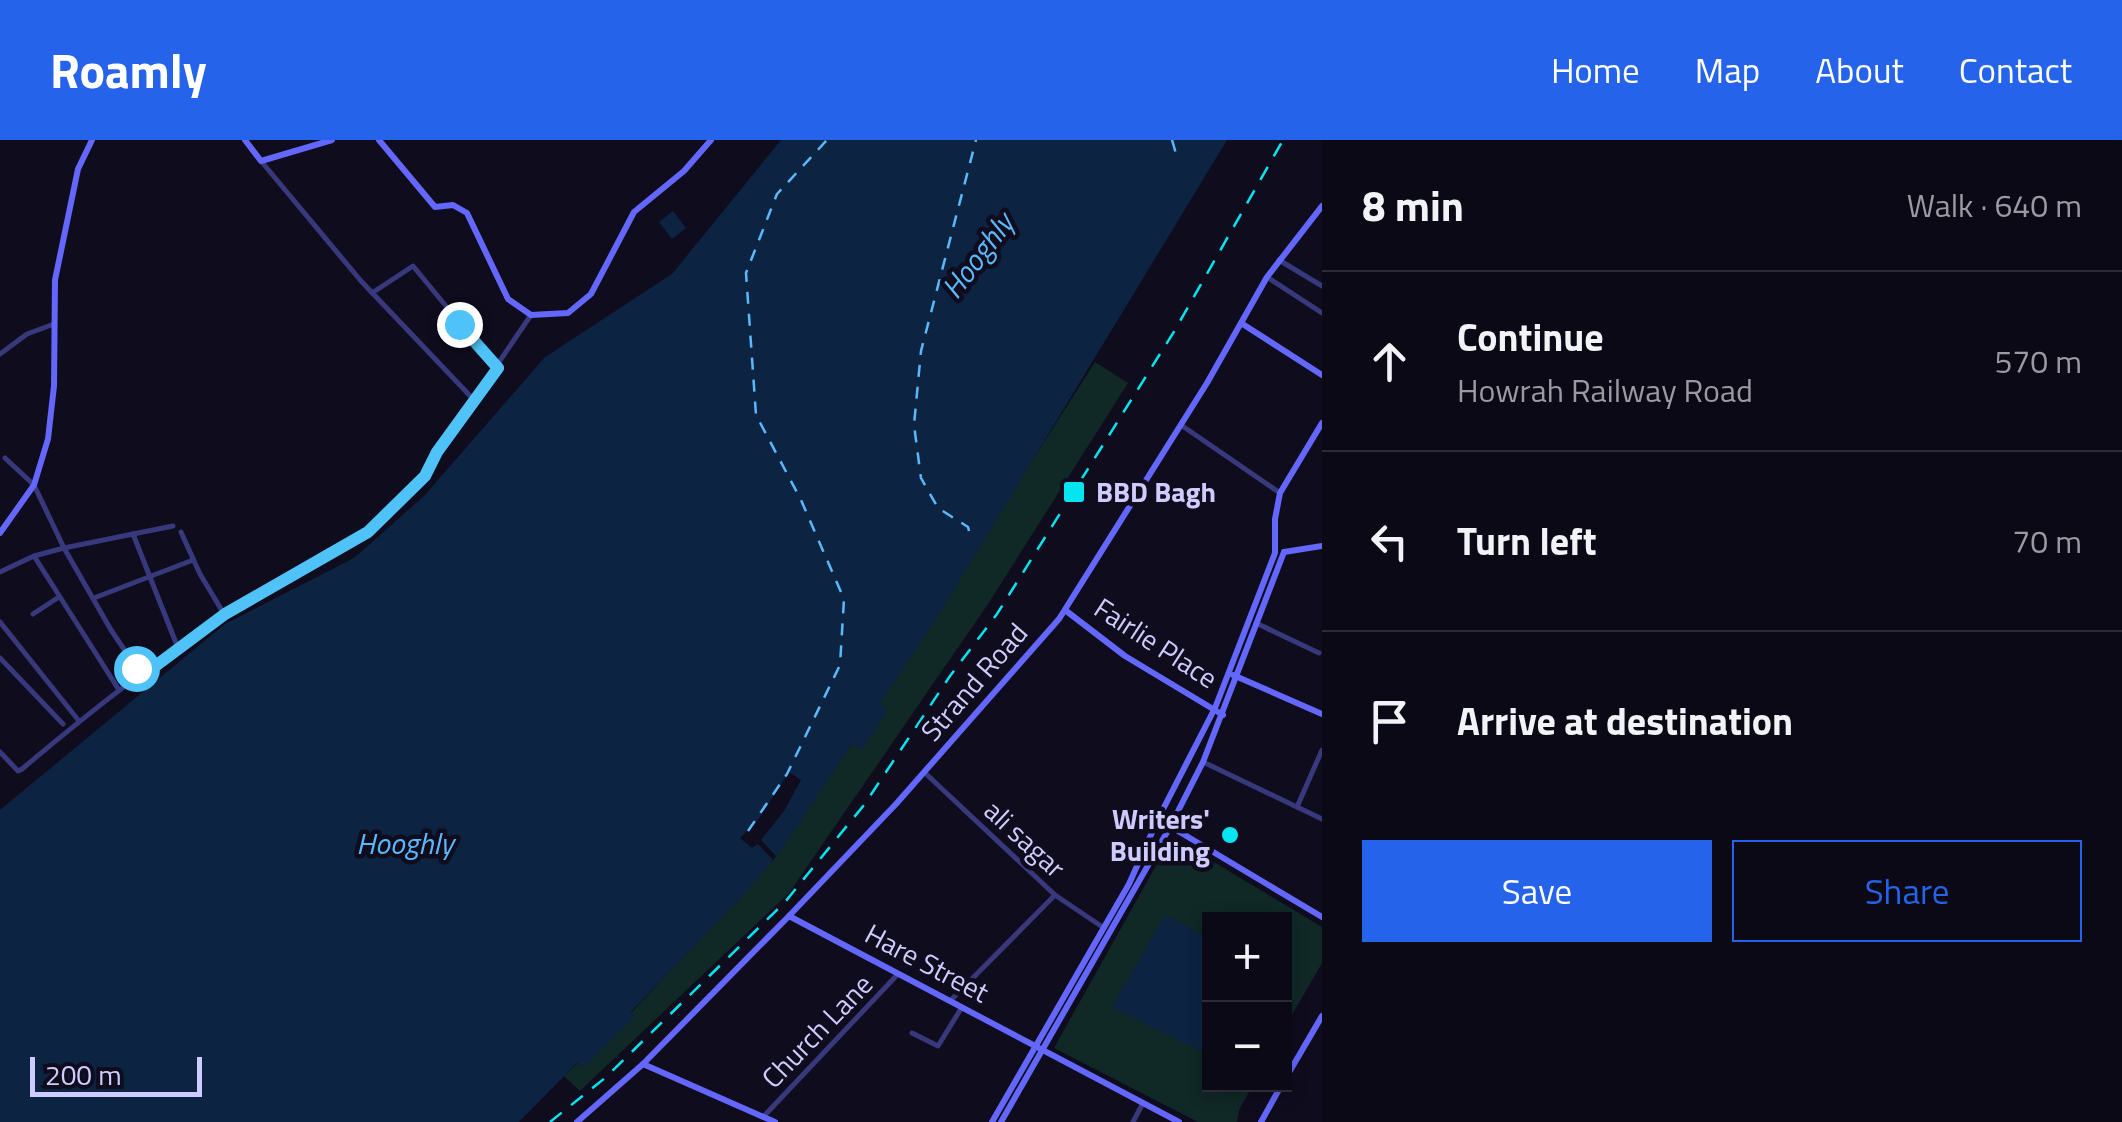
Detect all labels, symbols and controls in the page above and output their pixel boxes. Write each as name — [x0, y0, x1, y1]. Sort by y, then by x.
text: Roamly — [50, 34, 207, 107]
text: Home — [1551, 43, 1640, 97]
text: Map — [1695, 43, 1760, 97]
text: About — [1815, 43, 1904, 97]
text: Contact — [1959, 43, 2072, 97]
text: 8 min — [1362, 173, 1464, 237]
text: Walk · 640 m — [1907, 181, 2082, 229]
water label: Hooghly — [930, 200, 1027, 308]
route end — [437, 302, 483, 348]
text: Continue — [1457, 308, 1604, 366]
icon: ahead — [1362, 334, 1417, 389]
text: 570 m — [1994, 337, 2082, 385]
text: Howrah Railway Road — [1457, 366, 1753, 414]
place label: BBD Bagh — [1096, 470, 1216, 513]
marker: BBD Bagh — [1061, 479, 1087, 505]
text: Turn left — [1457, 512, 1597, 570]
icon: left — [1362, 514, 1417, 569]
text: 70 m — [2012, 517, 2082, 565]
street label: Fairlie Place — [1086, 586, 1227, 699]
street label: Strand Road — [910, 613, 1037, 751]
route start — [114, 646, 160, 692]
text: Arrive at destination — [1457, 692, 1793, 750]
icon: arrive — [1362, 694, 1417, 749]
street label: ali sagar — [975, 790, 1076, 888]
place label: Writers' Building — [1110, 797, 1210, 872]
water label: Hooghly — [356, 820, 457, 866]
marker: Writers' Building — [1219, 824, 1241, 846]
button: Save — [1362, 840, 1712, 942]
button: Share — [1732, 840, 2082, 942]
street label: Hare Street — [858, 912, 997, 1013]
map controls — [1202, 912, 1292, 1092]
button: + — [1202, 912, 1292, 1002]
street label: Church Lane — [751, 964, 882, 1098]
button: − — [1202, 1002, 1292, 1092]
scale bar — [30, 1052, 202, 1096]
text: 200 m — [45, 1053, 122, 1096]

